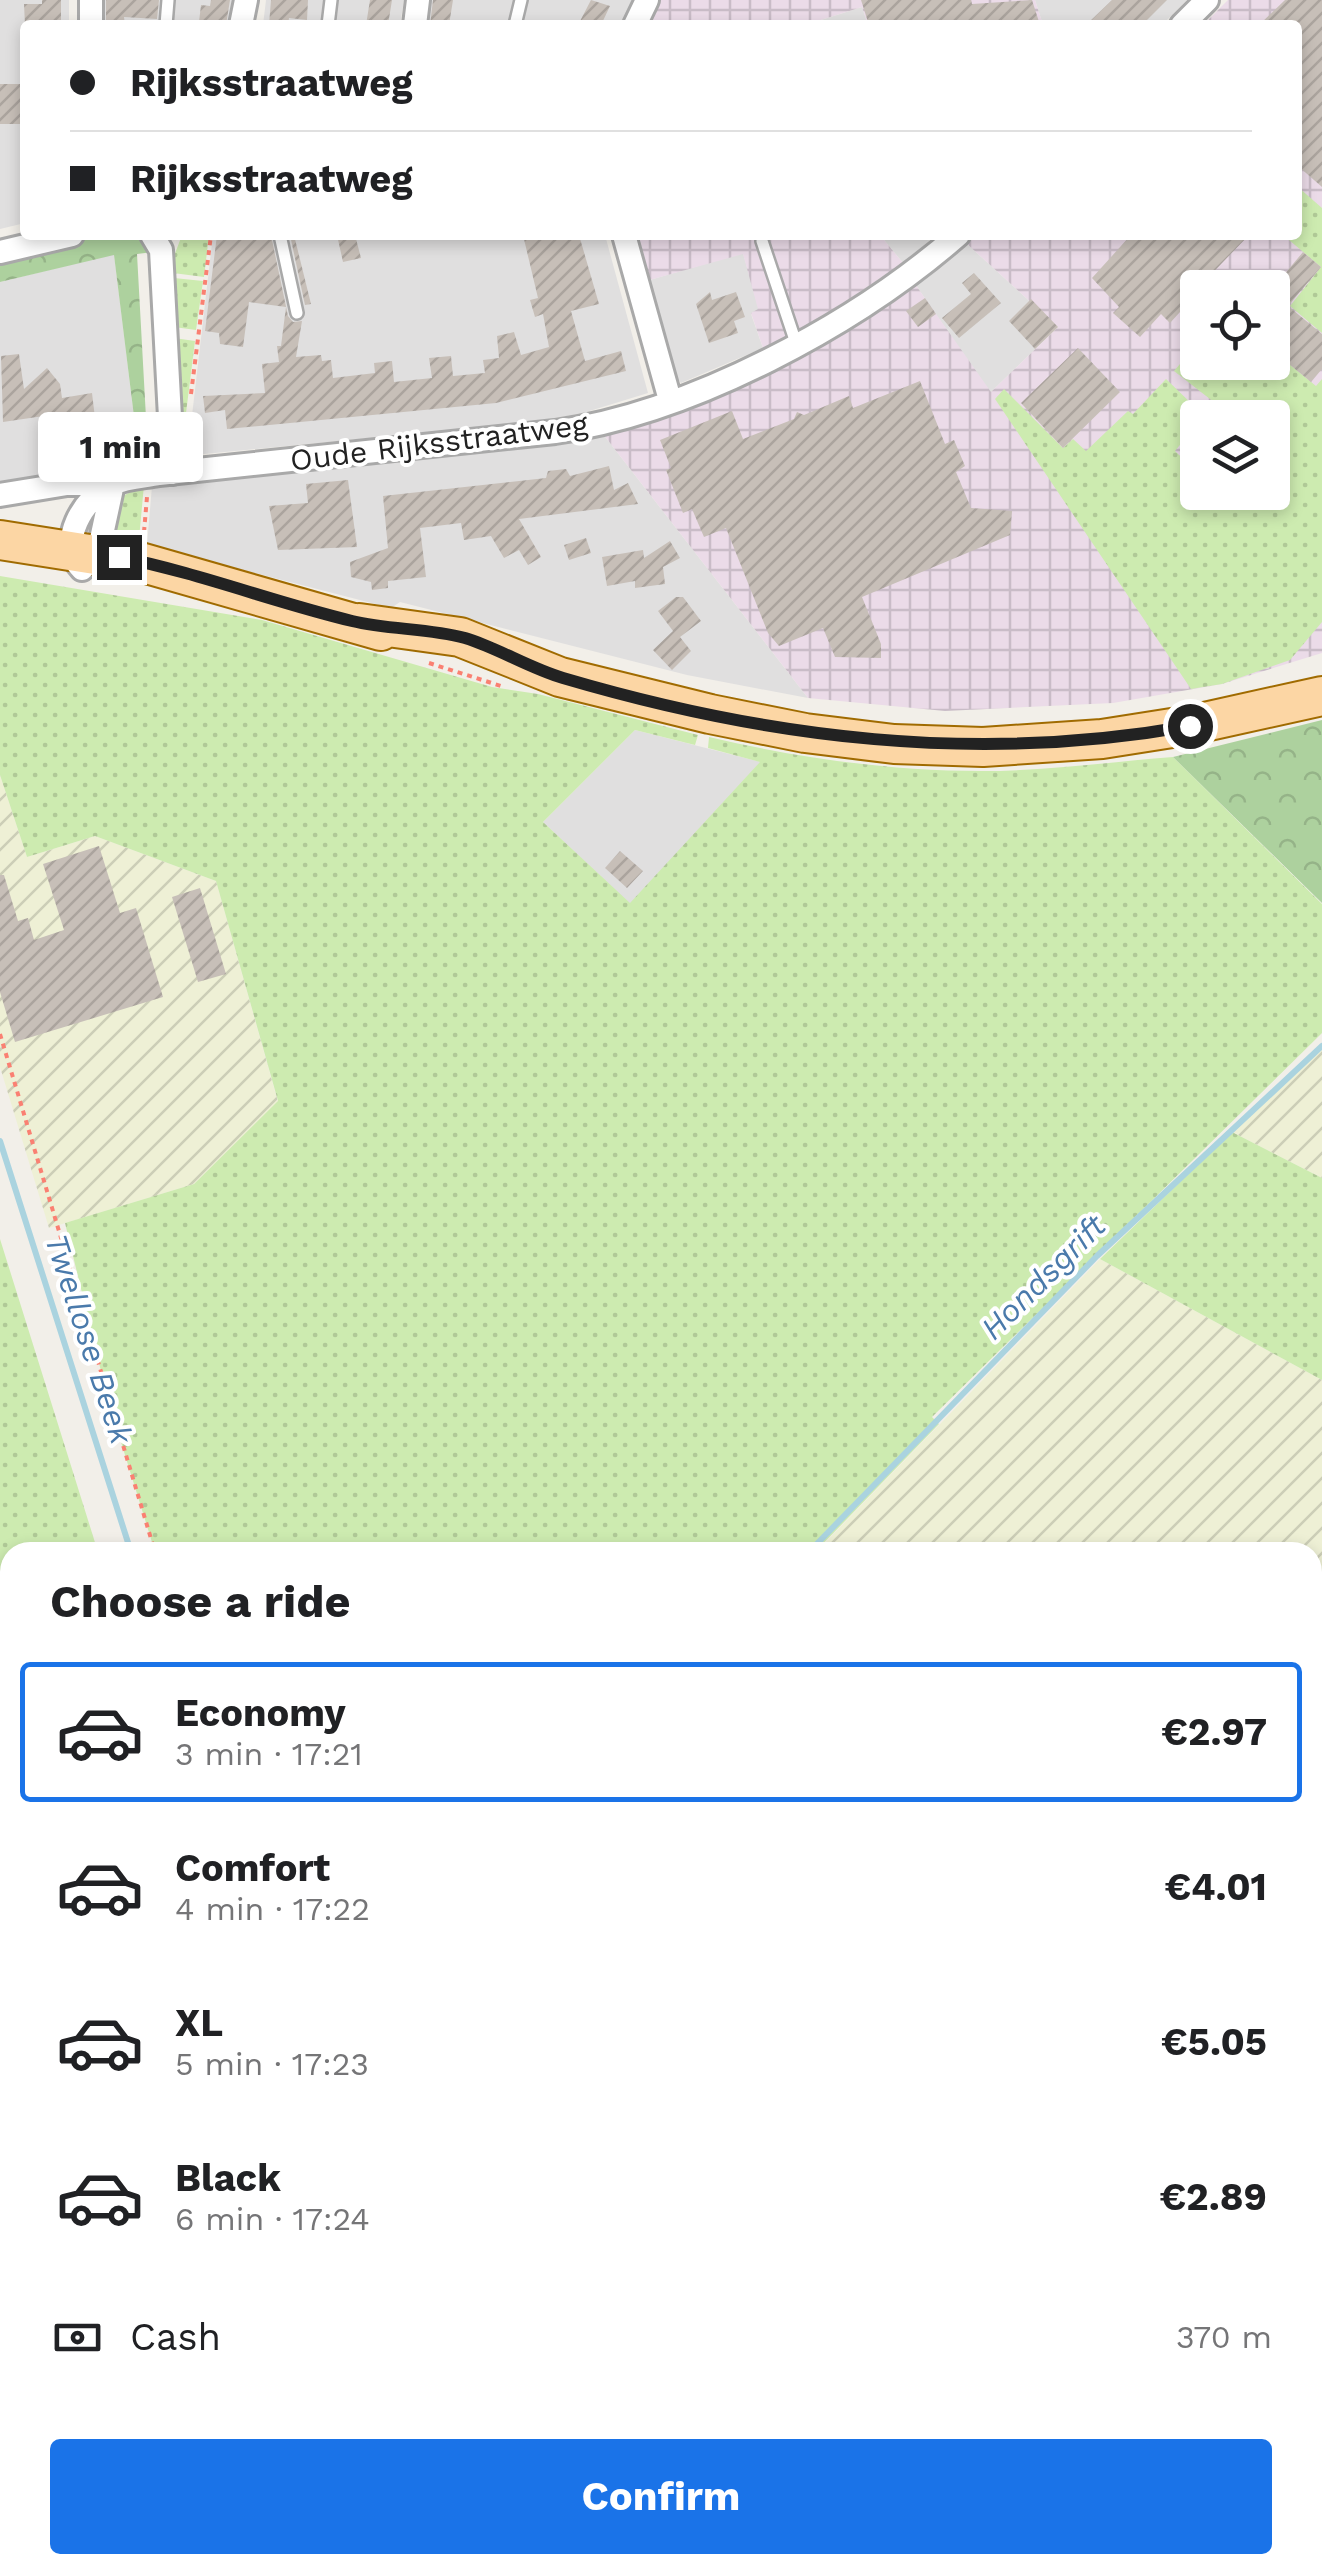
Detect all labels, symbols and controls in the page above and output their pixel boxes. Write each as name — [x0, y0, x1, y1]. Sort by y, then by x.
text: Rijksstraatweg — [130, 61, 412, 105]
text: Rijksstraatweg — [130, 157, 412, 201]
map controls — [1180, 270, 1290, 510]
button: locate — [1180, 270, 1290, 380]
button: layers — [1180, 400, 1290, 510]
street label: Oude Rijksstraatweg — [288, 406, 590, 478]
callout: 1 min — [36, 412, 202, 482]
text: 1 min — [79, 428, 162, 466]
route end — [97, 535, 142, 580]
route start — [1168, 704, 1213, 749]
water label: Hondsgrift — [973, 1206, 1114, 1347]
water label: Twellose Beek — [37, 1229, 141, 1450]
text: Choose a ride — [50, 1575, 350, 1628]
icon: car — [55, 1687, 145, 1777]
text: Economy — [175, 1691, 346, 1735]
text: €2.97 — [1161, 1710, 1267, 1754]
text: 3 min · 17:21 — [175, 1735, 363, 1773]
icon: car — [55, 1842, 145, 1932]
text: Comfort — [175, 1846, 330, 1890]
text: €4.01 — [1164, 1865, 1267, 1909]
text: 4 min · 17:22 — [175, 1890, 370, 1928]
icon: car — [55, 1997, 145, 2087]
text: XL — [175, 2001, 223, 2045]
text: €5.05 — [1161, 2020, 1267, 2064]
text: 5 min · 17:23 — [175, 2045, 369, 2083]
icon: car — [55, 2152, 145, 2242]
text: Black — [175, 2156, 281, 2200]
text: €2.89 — [1159, 2175, 1267, 2219]
text: 6 min · 17:24 — [175, 2200, 370, 2238]
icon: cash — [50, 2310, 105, 2365]
text: Cash — [130, 2315, 221, 2359]
text: 370 m — [1176, 2318, 1272, 2356]
button: Confirm — [50, 2439, 1272, 2554]

